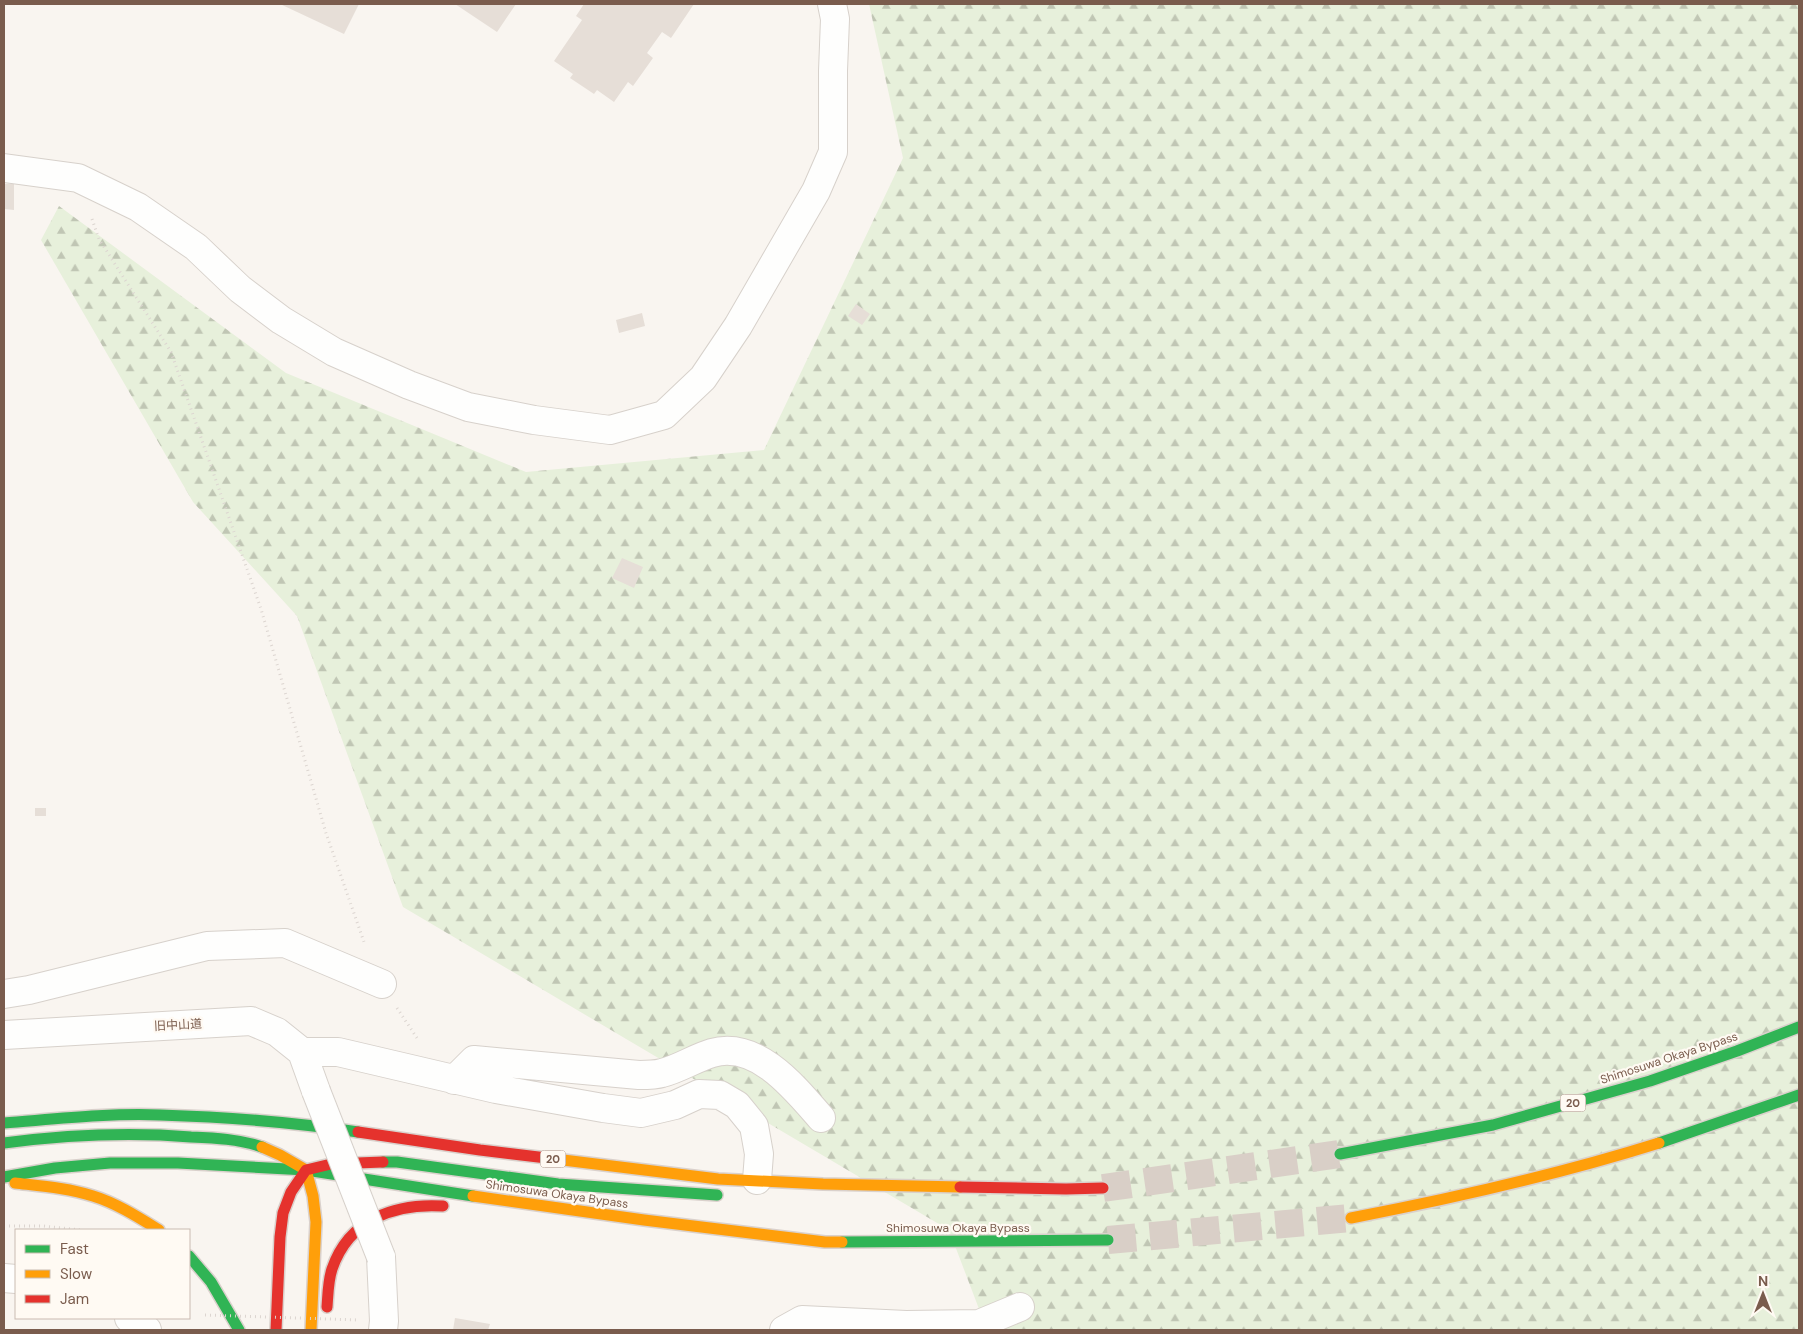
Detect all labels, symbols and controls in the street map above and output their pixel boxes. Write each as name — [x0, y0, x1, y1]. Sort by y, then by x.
street label: 旧中山道 — [154, 1016, 202, 1034]
street label: Shimosuwa Okaya Bypass — [1598, 1028, 1740, 1088]
road number: 20 — [1560, 1094, 1586, 1112]
road number: 20 — [540, 1150, 566, 1168]
street label: Shimosuwa Okaya Bypass — [485, 1176, 629, 1212]
street label: Shimosuwa Okaya Bypass — [886, 1220, 1030, 1236]
legend — [15, 1229, 190, 1319]
text: Fast — [60, 1239, 89, 1259]
text: Slow — [60, 1264, 93, 1284]
north arrow — [1738, 1269, 1788, 1319]
text: N — [1758, 1272, 1768, 1290]
text: Jam — [60, 1289, 89, 1309]

